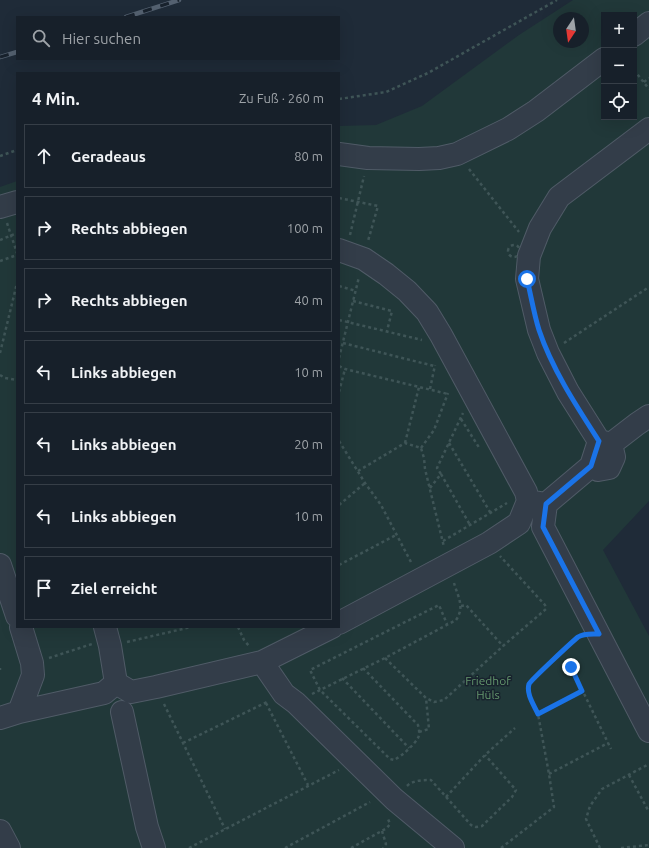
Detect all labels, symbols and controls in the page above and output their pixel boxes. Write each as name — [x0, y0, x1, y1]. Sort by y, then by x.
north arrow — [553, 12, 589, 48]
map controls — [601, 12, 637, 120]
button: + — [601, 12, 637, 48]
search box — [16, 16, 340, 60]
icon: search — [30, 27, 52, 49]
text: Hier suchen — [62, 30, 141, 47]
button: − — [601, 48, 637, 84]
button: locate — [601, 84, 637, 120]
text: 4 Min. — [32, 89, 80, 108]
text: Zu Fuß · 260 m — [239, 91, 324, 105]
icon: ahead — [33, 145, 55, 167]
text: Geradeaus — [71, 148, 146, 165]
text: 80 m — [294, 149, 323, 163]
icon: right — [33, 217, 55, 239]
text: Rechts abbiegen — [71, 220, 188, 237]
text: 100 m — [287, 221, 323, 235]
route start — [518, 270, 536, 288]
icon: right — [33, 289, 55, 311]
text: Rechts abbiegen — [71, 292, 188, 309]
text: 40 m — [294, 293, 323, 307]
icon: left — [33, 361, 55, 383]
text: Links abbiegen — [71, 364, 176, 381]
text: 10 m — [294, 365, 323, 379]
icon: left — [33, 433, 55, 455]
text: Links abbiegen — [71, 436, 176, 453]
text: 20 m — [294, 437, 323, 451]
icon: left — [33, 505, 55, 527]
text: Links abbiegen — [71, 508, 176, 525]
text: 10 m — [294, 509, 323, 523]
icon: arrive — [33, 577, 55, 599]
text: Ziel erreicht — [71, 580, 157, 597]
route end — [562, 658, 580, 676]
park label: Friedhof Hüls — [465, 674, 511, 701]

